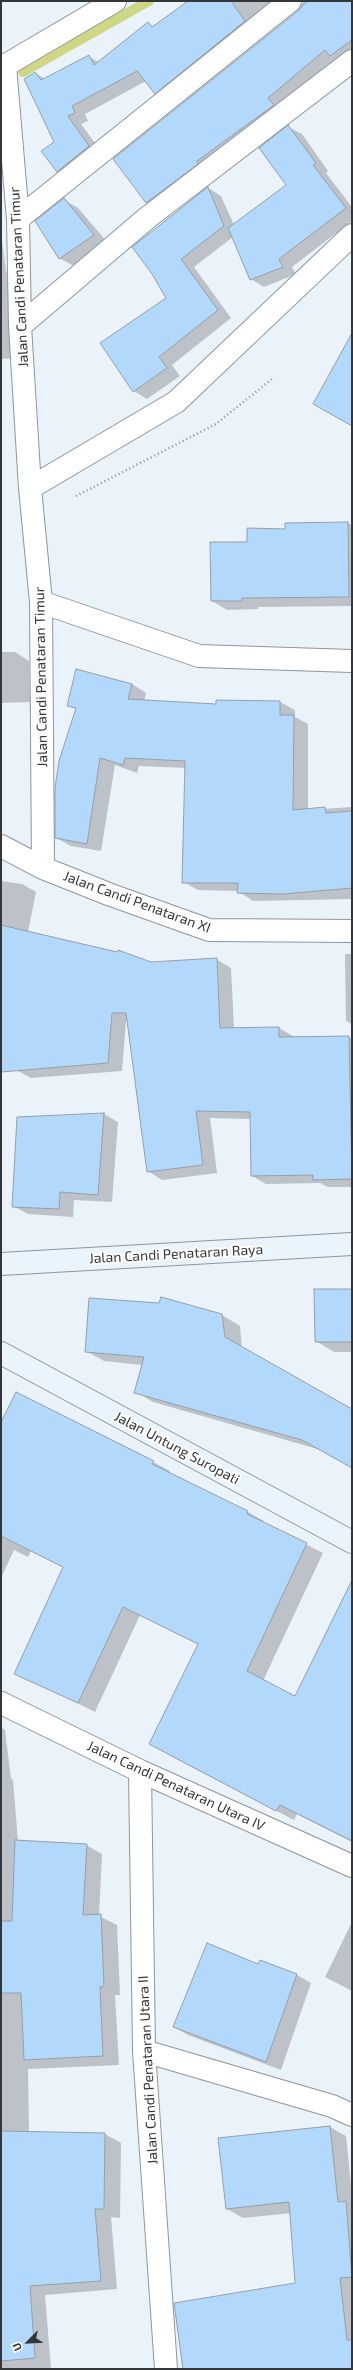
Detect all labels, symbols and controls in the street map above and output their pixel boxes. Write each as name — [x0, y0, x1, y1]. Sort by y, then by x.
street label: Jalan Candi Penataran Timur — [6, 186, 32, 368]
street label: Jalan Candi Penataran Timur — [31, 587, 51, 767]
street label: Jalan Candi Penataran XI — [61, 868, 213, 936]
street label: Jalan Candi Penataran Raya — [88, 1241, 264, 1267]
street label: Jalan Untung Suropati — [112, 1408, 242, 1488]
street label: Jalan Candi Penataran Utara IV — [85, 1737, 267, 1835]
street label: Jalan Candi Penataran Utara II — [135, 1975, 161, 2165]
north arrow — [8, 2322, 48, 2362]
text: U — [9, 2341, 24, 2353]

